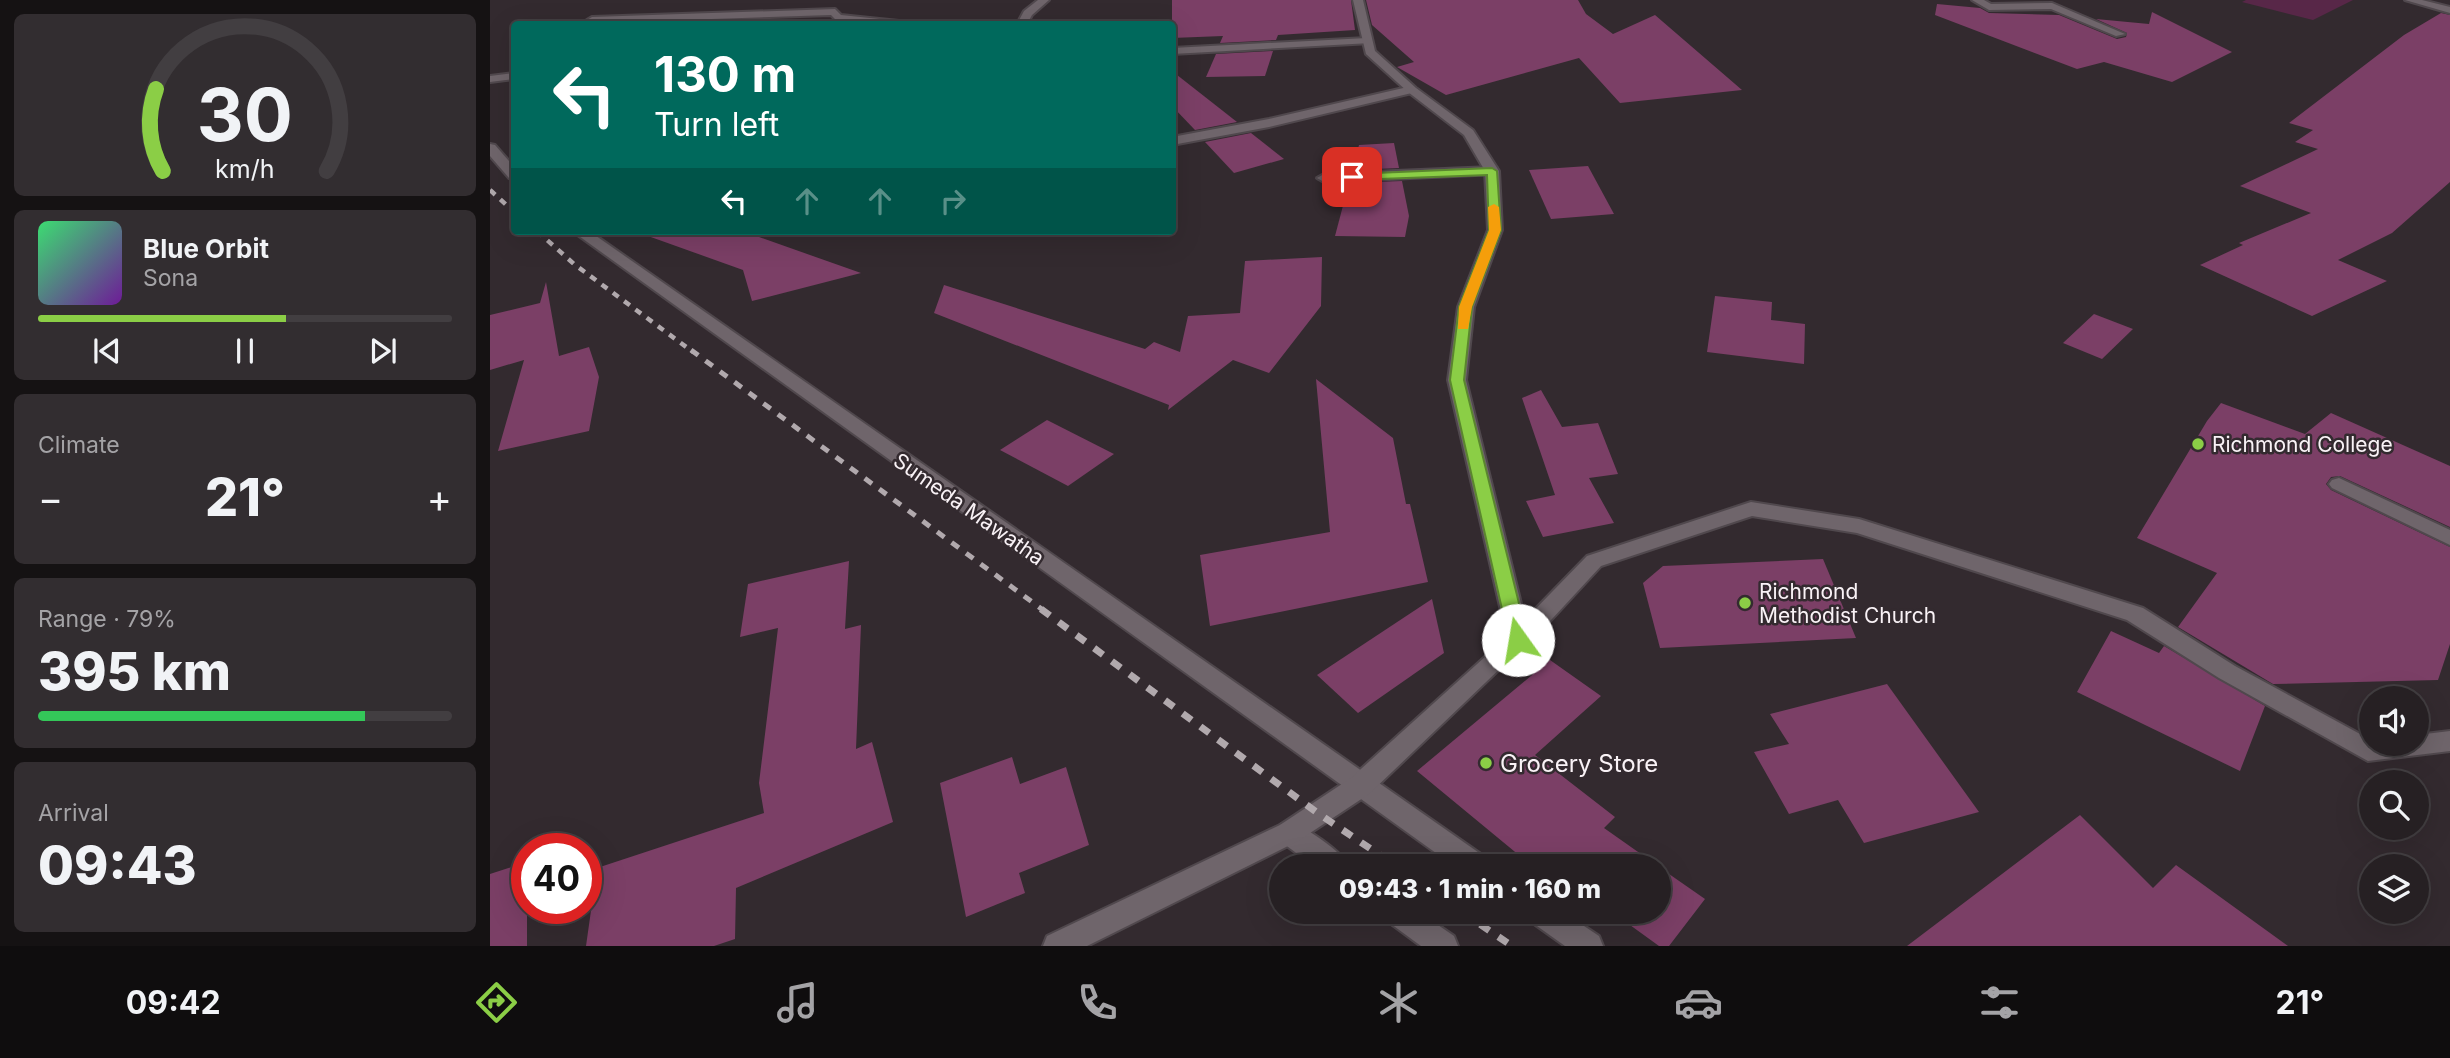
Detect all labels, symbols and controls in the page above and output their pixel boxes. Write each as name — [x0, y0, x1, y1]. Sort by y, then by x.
text: 130 m — [654, 45, 796, 104]
icon: left — [539, 49, 630, 140]
text: 30 — [197, 70, 293, 159]
text: Turn left — [654, 105, 779, 144]
pin — [1322, 147, 1382, 207]
text: km/h — [215, 154, 275, 184]
icon: arrive — [1333, 158, 1371, 196]
icon: left — [715, 182, 753, 220]
icon: ahead — [788, 182, 826, 220]
icon: ahead — [861, 182, 899, 220]
icon: right — [934, 182, 972, 220]
text: Blue Orbit — [143, 233, 269, 264]
text: Sona — [143, 264, 198, 292]
icon: previous — [88, 332, 126, 370]
icon: pause — [226, 332, 264, 370]
icon: next — [364, 332, 402, 370]
text: Climate — [38, 431, 120, 459]
place label: Richmond College — [2212, 432, 2393, 457]
marker: Richmond College — [2190, 436, 2206, 452]
street label: Sumeda Mawatha — [889, 448, 1049, 570]
text: 21° — [205, 466, 285, 529]
text: − — [38, 475, 63, 521]
text: + — [427, 475, 452, 521]
place label: Richmond Methodist Church — [1759, 579, 1936, 628]
marker: Richmond Methodist Church — [1737, 595, 1753, 611]
position arrow — [1481, 603, 1555, 677]
text: Range · 79% — [38, 605, 176, 633]
text: 395 km — [38, 640, 231, 703]
map controls — [2359, 686, 2429, 924]
button: sound — [2359, 686, 2429, 756]
place label: Grocery Store — [1500, 749, 1658, 778]
marker: Grocery Store — [1478, 755, 1494, 771]
button: search — [2359, 770, 2429, 840]
text: Arrival — [38, 799, 109, 827]
speed limit sign: 40 — [511, 833, 602, 924]
text: 09:43 — [38, 834, 197, 897]
button: layers — [2359, 854, 2429, 924]
text: 09:43 · 1 min · 160 m — [1339, 873, 1601, 904]
icon: directions — [472, 978, 521, 1027]
icon: music — [773, 978, 822, 1027]
icon: phone — [1073, 978, 1122, 1027]
icon: climate — [1374, 978, 1423, 1027]
icon: car — [1674, 978, 1723, 1027]
icon: filters — [1975, 978, 2024, 1027]
text: 09:42 — [126, 983, 221, 1022]
text: 21° — [2276, 983, 2324, 1022]

